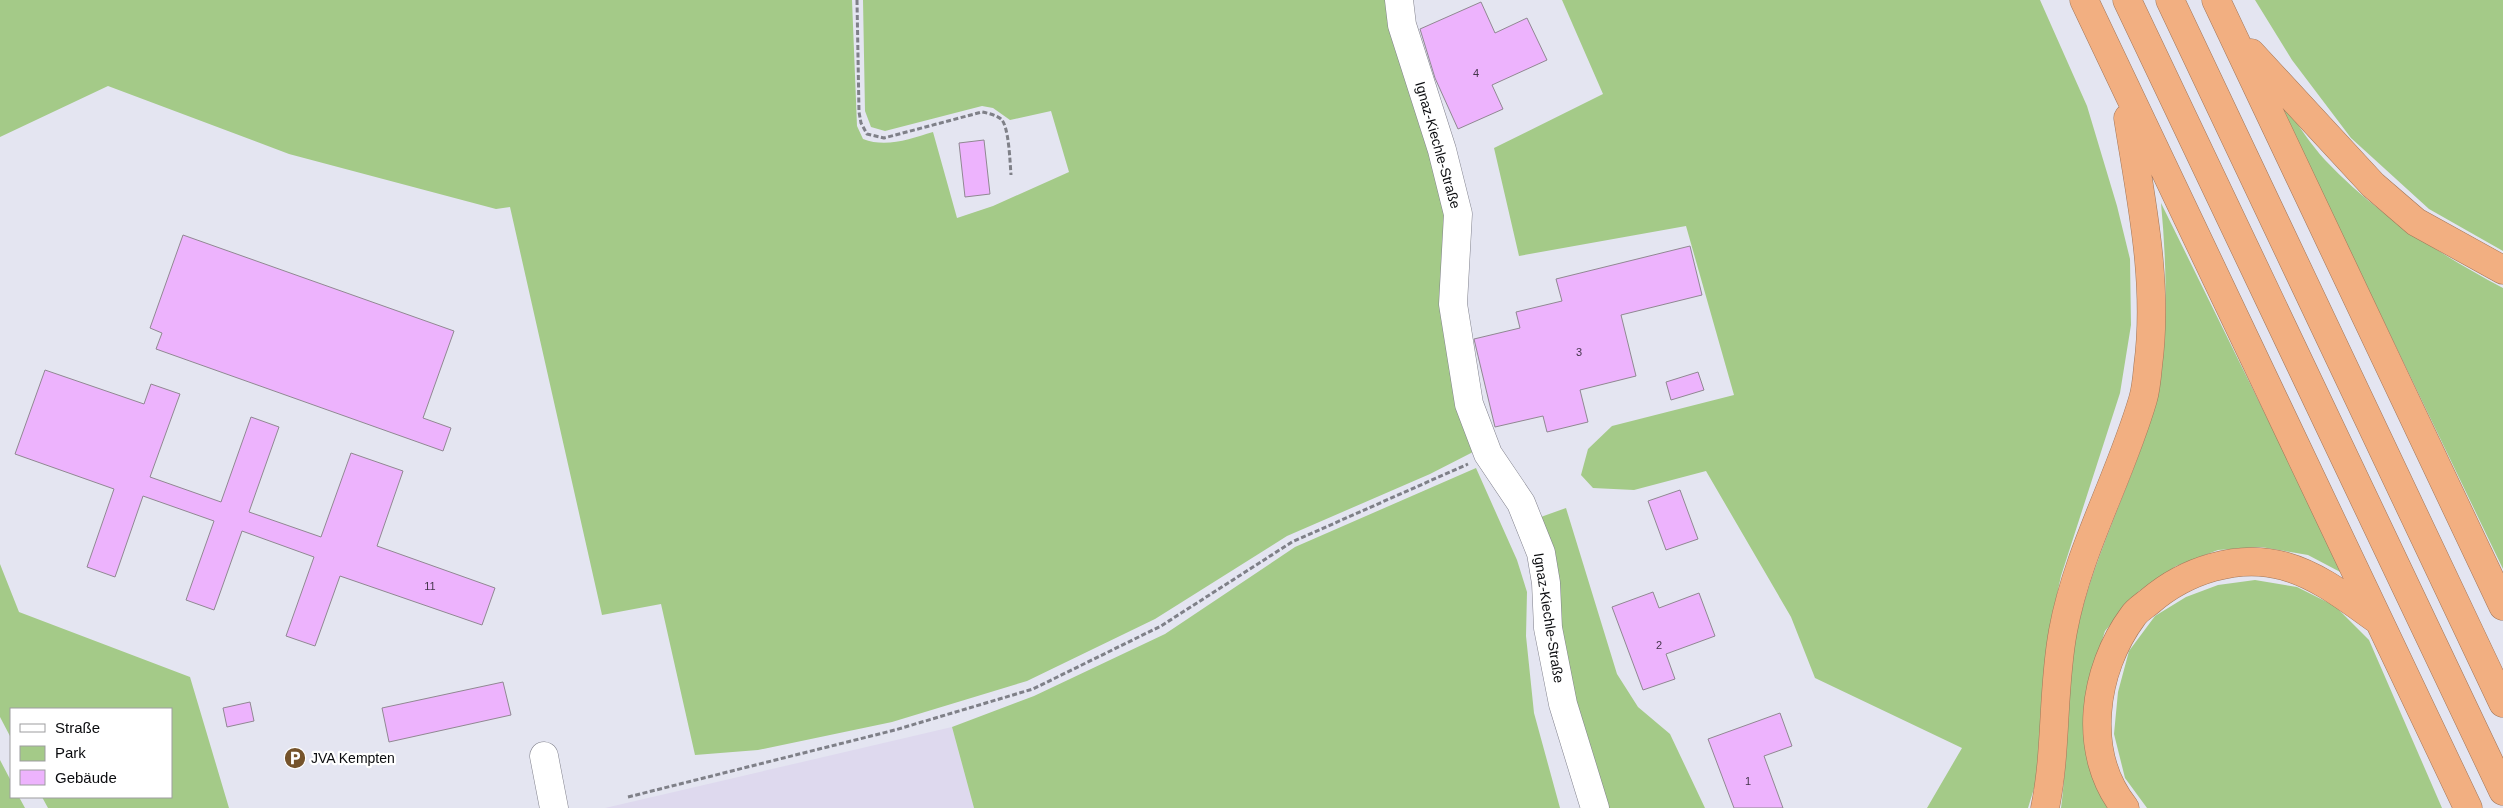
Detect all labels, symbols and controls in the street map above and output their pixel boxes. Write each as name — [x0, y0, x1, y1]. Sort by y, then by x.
house number: 4 — [1473, 67, 1479, 79]
street label: Ignaz-Kiechle-Straße — [1412, 80, 1464, 211]
house number: 3 — [1576, 346, 1582, 358]
street label: Ignaz-Kiechle-Straße — [1531, 552, 1567, 684]
house number: 11 — [424, 580, 436, 592]
house number: 2 — [1656, 639, 1662, 651]
legend — [10, 708, 172, 798]
text: Straße — [55, 719, 100, 736]
text: Park — [55, 744, 86, 761]
parking icon: JVA Kempten — [283, 746, 307, 770]
place label: JVA Kempten — [311, 750, 395, 766]
text: Gebäude — [55, 769, 117, 786]
house number: 1 — [1745, 775, 1751, 787]

